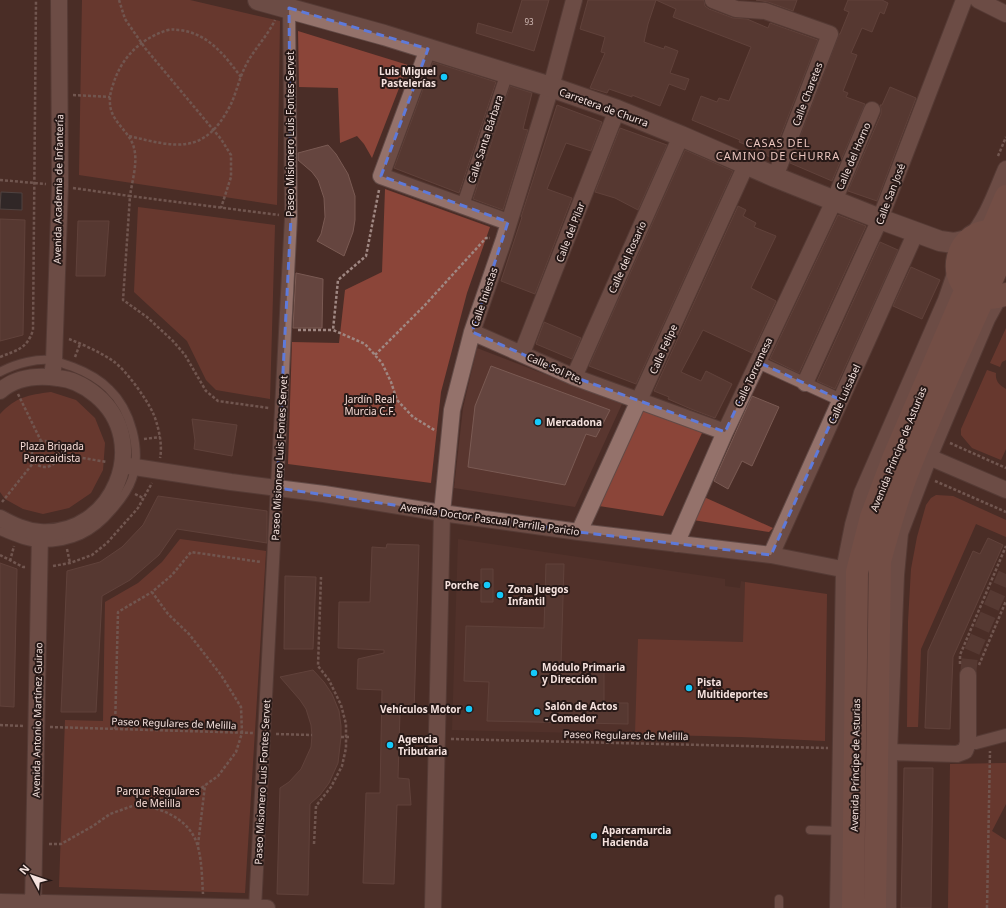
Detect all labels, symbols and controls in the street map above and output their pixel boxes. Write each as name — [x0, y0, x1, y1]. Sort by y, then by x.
house number: 93 — [524, 16, 534, 27]
street label: Paseo Misionero Luis Fontes Servet — [283, 51, 297, 217]
street label: Calle Charetes — [788, 60, 826, 128]
place label: Luis Miguel Pastelerías — [379, 64, 436, 90]
marker: Luis Miguel Pastelerías — [439, 72, 449, 82]
street label: Carretera de Churra — [558, 84, 650, 130]
street label: Calle Santa Bárbara — [464, 93, 506, 185]
street label: Avenida Academia de Infantería — [50, 114, 66, 264]
street label: Calle del Horno — [832, 120, 874, 192]
district label: CASAS DEL CAMINO DE CHURRA — [716, 135, 840, 163]
street label: Calle San José — [872, 161, 908, 227]
street label: Calle del Pilar — [552, 200, 588, 264]
street label: Calle del Rosario — [605, 219, 649, 295]
street label: Calle Iniestas — [467, 265, 501, 329]
street label: Calle Felipe — [646, 322, 680, 376]
street label: Calle Torremesa — [731, 335, 775, 409]
street label: Calle Sol Pte. — [525, 349, 585, 387]
street label: Calle Luisabel — [825, 362, 863, 426]
street label: Paseo Misionero Luis Fontes Servet — [268, 375, 290, 541]
street label: Avenida Príncipe de Asturias — [867, 384, 930, 513]
park label: Jardín Real Murcia C.F. — [344, 392, 396, 418]
place label: Mercadona — [546, 415, 602, 429]
marker: Mercadona — [533, 417, 543, 427]
park label: Plaza Brigada Paracaidista — [20, 439, 84, 465]
street label: Avenida Doctor Pascual Parrilla Paricio — [400, 499, 580, 539]
place label: Porche — [445, 578, 479, 592]
marker: Porche — [482, 580, 492, 590]
place label: Zona Juegos Infantil — [508, 582, 569, 608]
marker: Zona Juegos Infantil — [495, 590, 505, 600]
street label: Avenida Antonio Martínez Guirao — [29, 642, 45, 798]
place label: Módulo Primaria y Dirección — [542, 660, 625, 686]
marker: Módulo Primaria y Dirección — [529, 668, 539, 678]
place label: Pista Multideportes — [697, 675, 768, 701]
marker: Pista Multideportes — [684, 683, 694, 693]
street label: Avenida Príncipe de Asturias — [847, 698, 863, 832]
street label: Paseo Misionero Luis Fontes Servet — [251, 699, 273, 865]
place label: Salón de Actos - Comedor — [545, 699, 617, 725]
place label: Vehículos Motor — [380, 702, 462, 716]
marker: Vehículos Motor — [464, 704, 474, 714]
marker: Salón de Actos - Comedor — [532, 707, 542, 717]
street label: Paseo Regulares de Melilla — [111, 714, 237, 732]
street label: Paseo Regulares de Melilla — [563, 727, 689, 743]
place label: Agencia Tributaria — [398, 732, 447, 758]
marker: Agencia Tributaria — [385, 740, 395, 750]
park label: Parque Regulares de Melilla — [117, 784, 200, 810]
place label: Aparcamurcia Hacienda — [602, 823, 671, 849]
marker: Aparcamurcia Hacienda — [589, 831, 599, 841]
north arrow — [12, 856, 52, 896]
text: N — [15, 861, 33, 878]

